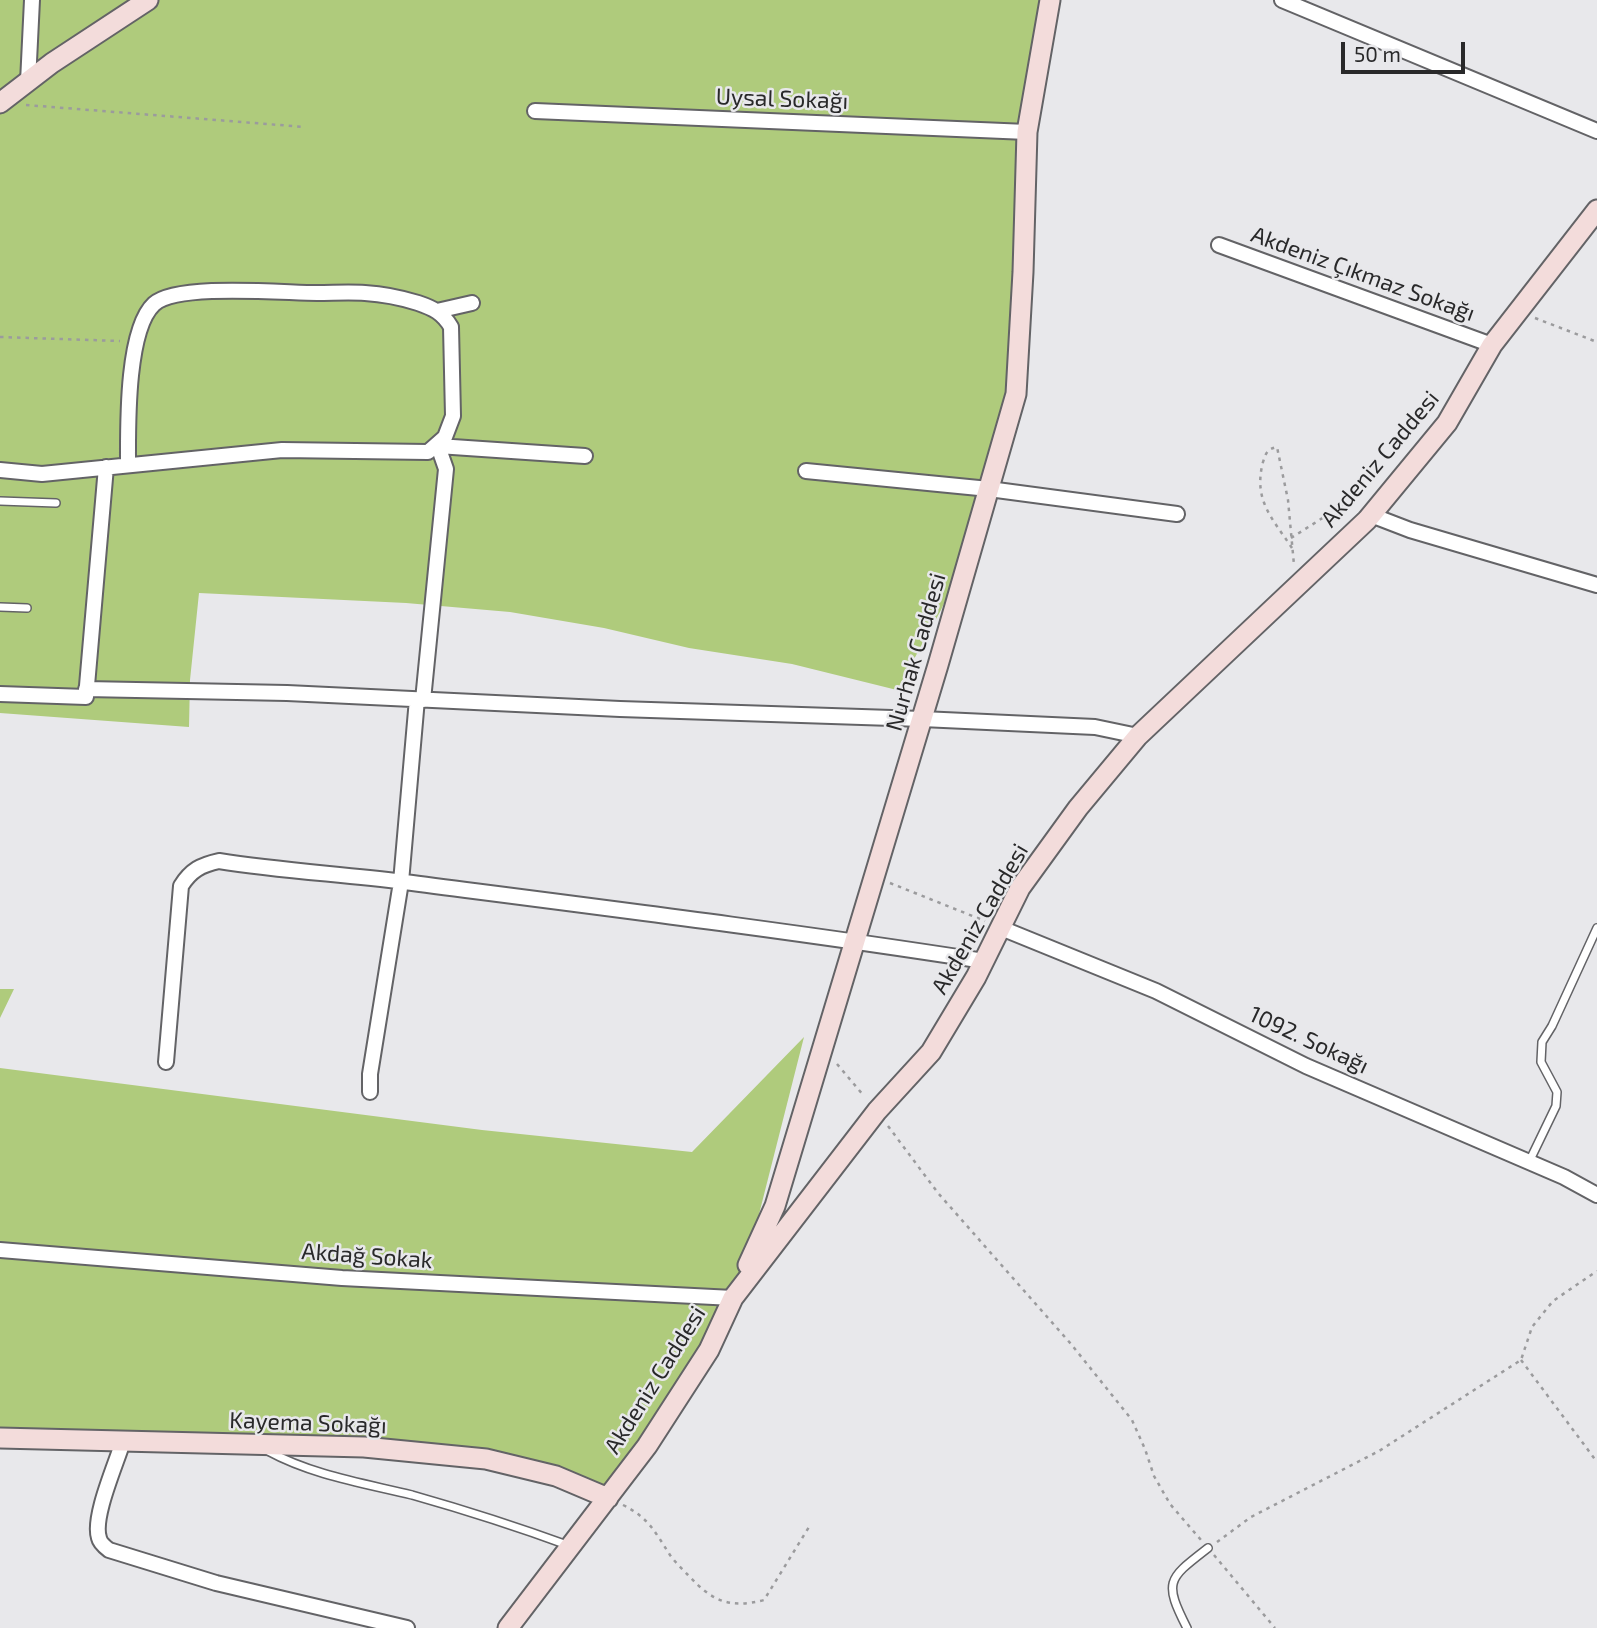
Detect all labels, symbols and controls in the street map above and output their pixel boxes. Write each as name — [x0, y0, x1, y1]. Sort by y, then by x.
scale bar — [1345, 28, 1469, 72]
text: 50 m — [1354, 41, 1401, 66]
street label: Uysal Sokağı — [715, 83, 849, 115]
street label: Akdeniz Çıkmaz Sokağı — [1247, 221, 1479, 327]
street label: Akdeniz Caddesi — [1315, 385, 1445, 533]
street label: Nurhak Caddesi — [880, 570, 952, 734]
street label: Akdeniz Caddesi — [926, 839, 1034, 999]
street label: 1092. Sokağı — [1245, 1000, 1373, 1080]
street label: Akdağ Sokak — [300, 1238, 434, 1274]
street label: Akdeniz Caddesi — [599, 1301, 711, 1459]
street label: Kayema Sokağı — [229, 1406, 387, 1440]

